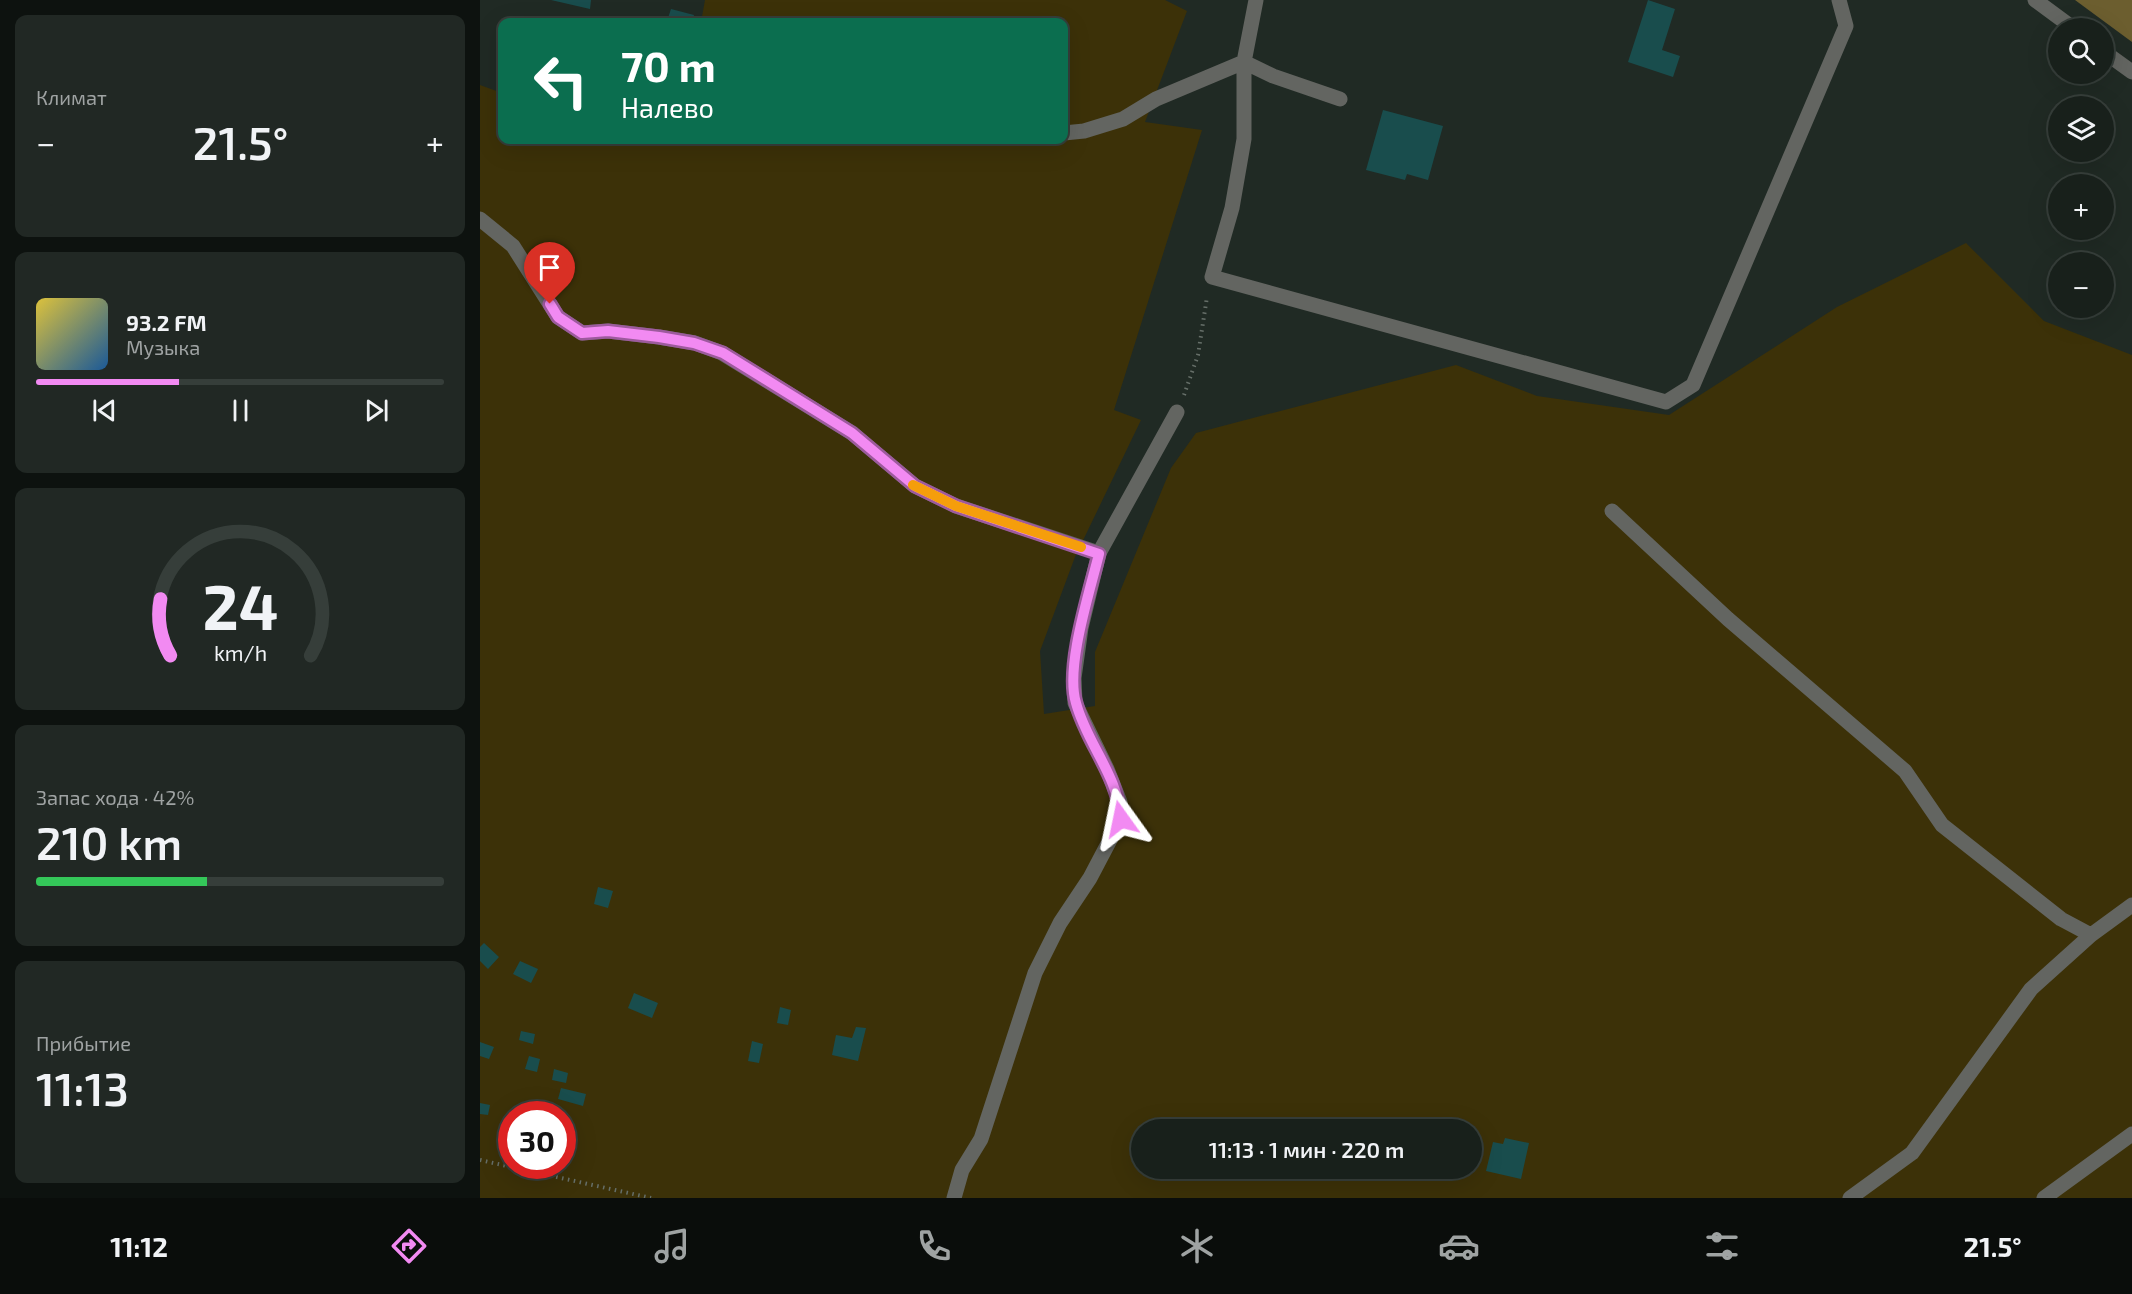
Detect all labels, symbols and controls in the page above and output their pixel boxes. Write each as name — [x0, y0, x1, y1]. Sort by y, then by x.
map controls — [2048, 18, 2114, 318]
button: search — [2048, 18, 2114, 84]
text: 70 m — [621, 40, 716, 90]
icon: left — [522, 42, 600, 120]
text: Климат — [36, 85, 107, 109]
text: Налево — [621, 91, 714, 123]
button: layers — [2048, 96, 2114, 162]
text: 21.5° — [193, 115, 288, 169]
text: − — [36, 122, 55, 162]
text: + — [426, 122, 444, 162]
button: + — [2048, 174, 2114, 240]
pin — [524, 242, 575, 304]
icon: arrive — [533, 251, 566, 284]
button: − — [2048, 252, 2114, 318]
text: 93.2 FM — [126, 309, 207, 335]
text: Музыка — [126, 335, 200, 359]
icon: previous — [88, 394, 121, 427]
icon: pause — [224, 394, 257, 427]
icon: next — [360, 394, 393, 427]
text: 24 — [202, 568, 278, 643]
text: km/h — [213, 640, 267, 665]
text: Запас хода · 42% — [36, 785, 194, 809]
position arrow — [1089, 787, 1153, 851]
text: 210 km — [36, 815, 182, 869]
text: Прибытие — [36, 1031, 131, 1055]
text: 11:13 — [36, 1061, 129, 1115]
speed limit sign: 30 — [498, 1101, 576, 1179]
text: 11:13 · 1 мин · 220 m — [1209, 1136, 1404, 1162]
icon: directions — [388, 1225, 430, 1267]
icon: music — [651, 1225, 693, 1267]
icon: phone — [913, 1225, 955, 1267]
icon: climate — [1176, 1225, 1218, 1267]
icon: car — [1438, 1225, 1480, 1267]
icon: filters — [1701, 1225, 1743, 1267]
text: 11:12 — [110, 1230, 168, 1262]
text: 21.5° — [1963, 1230, 2022, 1262]

